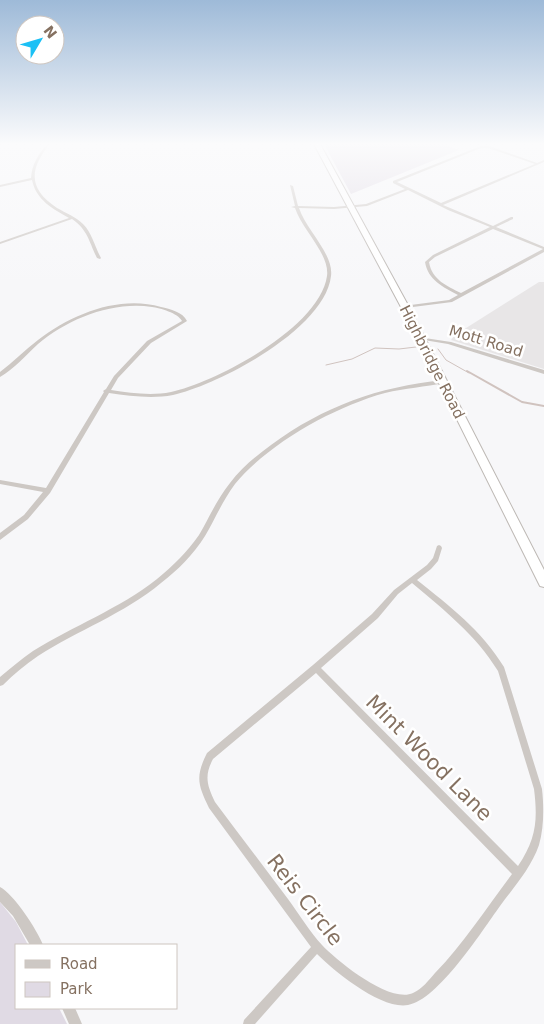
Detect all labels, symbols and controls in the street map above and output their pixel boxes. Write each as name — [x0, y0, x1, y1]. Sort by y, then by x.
north arrow — [15, 15, 65, 65]
text: N — [40, 22, 60, 42]
street label: Highbridge Road — [396, 302, 468, 422]
street label: Mott Road — [447, 321, 525, 361]
street label: Mint Wood Lane — [361, 690, 497, 826]
street label: Reis Circle — [262, 850, 348, 950]
legend — [15, 944, 178, 1009]
text: Road — [60, 955, 98, 973]
text: Park — [60, 980, 93, 998]

